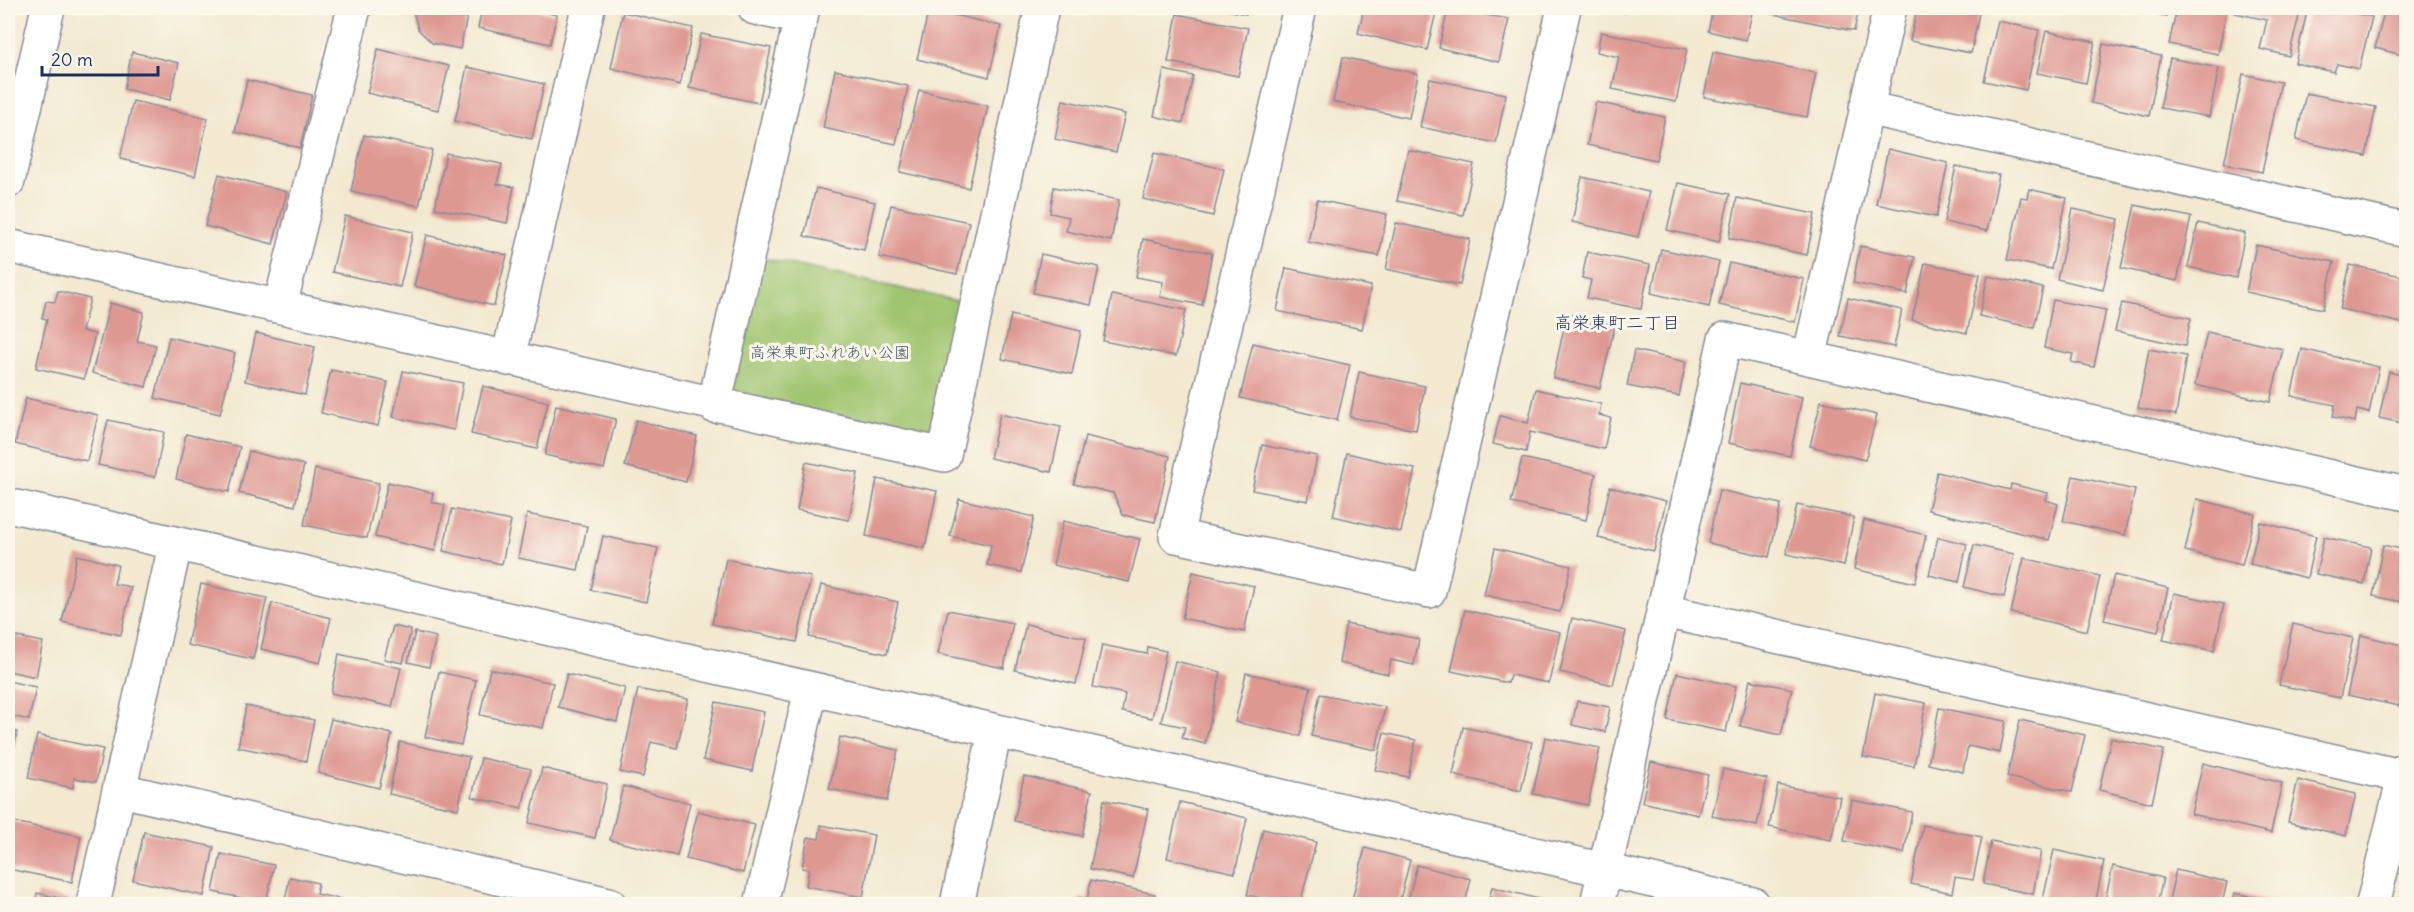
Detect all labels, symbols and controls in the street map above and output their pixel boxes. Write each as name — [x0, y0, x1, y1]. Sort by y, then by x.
scale bar — [42, 39, 158, 77]
text: 20 m — [51, 48, 93, 71]
district label: 高栄東町二丁目 — [1554, 311, 1680, 334]
park label: 高栄東町ふれあい公園 — [750, 342, 910, 362]

